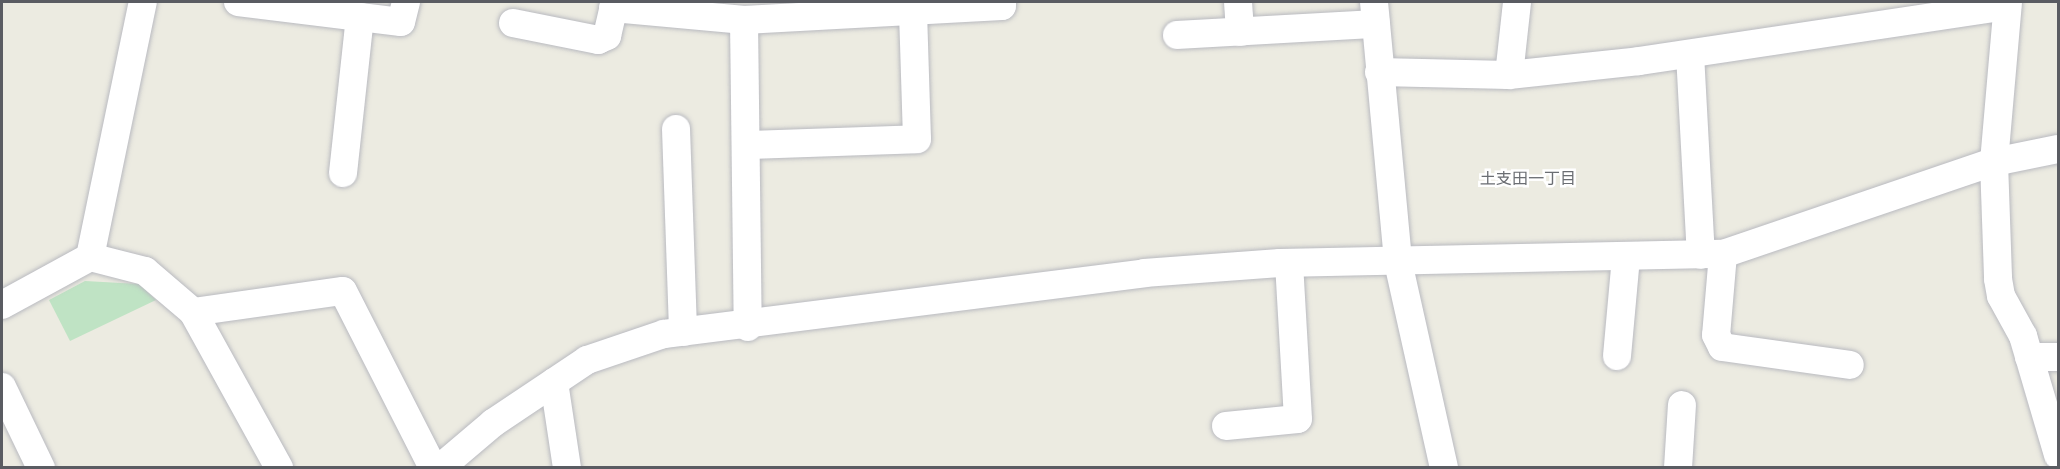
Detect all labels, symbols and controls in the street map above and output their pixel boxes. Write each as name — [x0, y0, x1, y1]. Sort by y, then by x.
district label: 土支田一丁目 — [1480, 168, 1576, 188]

